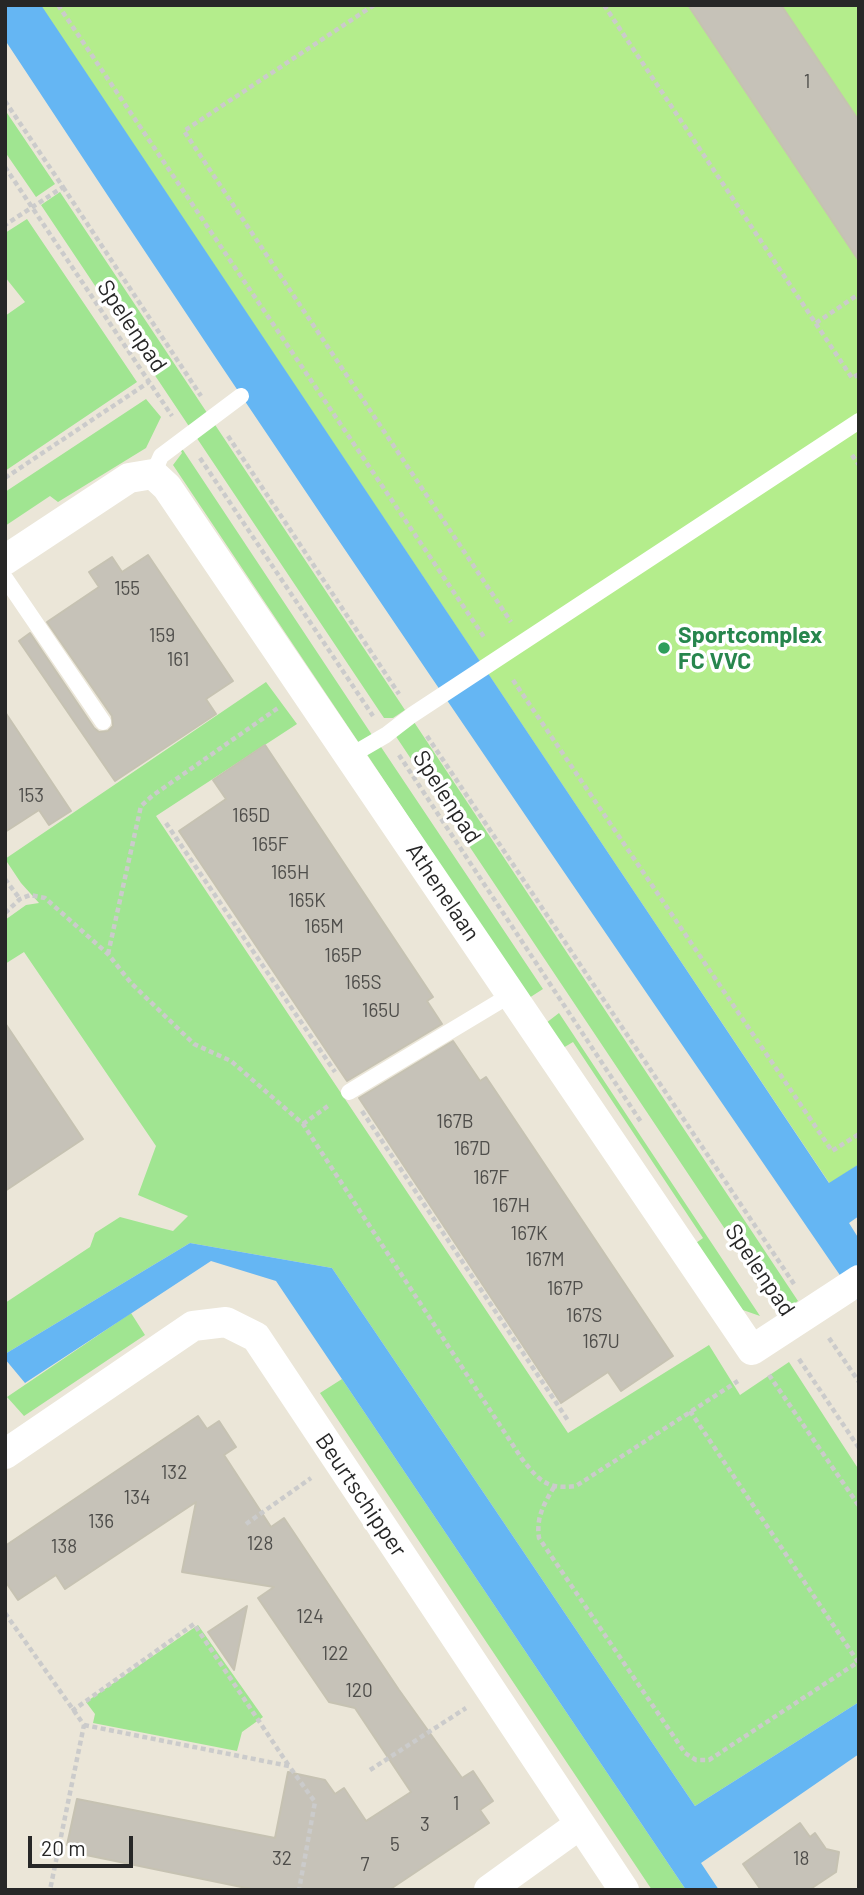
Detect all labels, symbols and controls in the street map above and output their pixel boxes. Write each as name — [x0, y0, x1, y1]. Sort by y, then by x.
house number: 1 — [804, 71, 810, 93]
street label: Spelenpad — [91, 275, 173, 377]
house number: 155 — [114, 578, 140, 600]
place label: Sportcomplex FC VVC — [678, 621, 822, 675]
house number: 159 — [149, 625, 175, 647]
marker: Sportcomplex FC VVC — [656, 640, 672, 656]
house number: 161 — [167, 649, 189, 671]
street label: Spelenpad — [407, 745, 487, 849]
house number: 153 — [18, 785, 44, 807]
house number: 165D — [232, 805, 270, 827]
house number: 165F — [252, 834, 288, 856]
street label: Athenelaan — [400, 838, 486, 946]
house number: 165H — [271, 862, 309, 884]
house number: 165K — [288, 890, 326, 912]
house number: 165M — [304, 916, 344, 938]
house number: 165P — [324, 945, 362, 967]
house number: 165S — [344, 972, 382, 994]
house number: 165U — [362, 1000, 400, 1022]
house number: 167B — [436, 1111, 474, 1133]
house number: 167D — [453, 1138, 491, 1160]
house number: 167F — [473, 1167, 509, 1189]
house number: 167H — [492, 1195, 530, 1217]
street label: Spelenpad — [719, 1219, 801, 1321]
house number: 167K — [510, 1223, 548, 1245]
house number: 167M — [525, 1249, 565, 1271]
house number: 167P — [547, 1278, 583, 1300]
house number: 167S — [566, 1305, 602, 1327]
house number: 167U — [582, 1331, 620, 1353]
street label: Beurtschipper — [310, 1428, 412, 1562]
house number: 132 — [161, 1462, 187, 1484]
house number: 134 — [124, 1487, 150, 1509]
house number: 136 — [88, 1511, 114, 1533]
house number: 128 — [247, 1533, 273, 1555]
house number: 138 — [51, 1536, 77, 1558]
house number: 124 — [296, 1606, 324, 1628]
house number: 122 — [321, 1643, 349, 1665]
house number: 120 — [345, 1680, 373, 1702]
house number: 1 — [453, 1793, 459, 1815]
house number: 3 — [420, 1814, 430, 1836]
scale bar — [32, 1822, 136, 1866]
house number: 5 — [390, 1834, 400, 1856]
text: 20 m — [41, 1835, 86, 1860]
house number: 32 — [272, 1848, 292, 1870]
house number: 18 — [793, 1848, 809, 1870]
house number: 7 — [361, 1854, 369, 1876]

